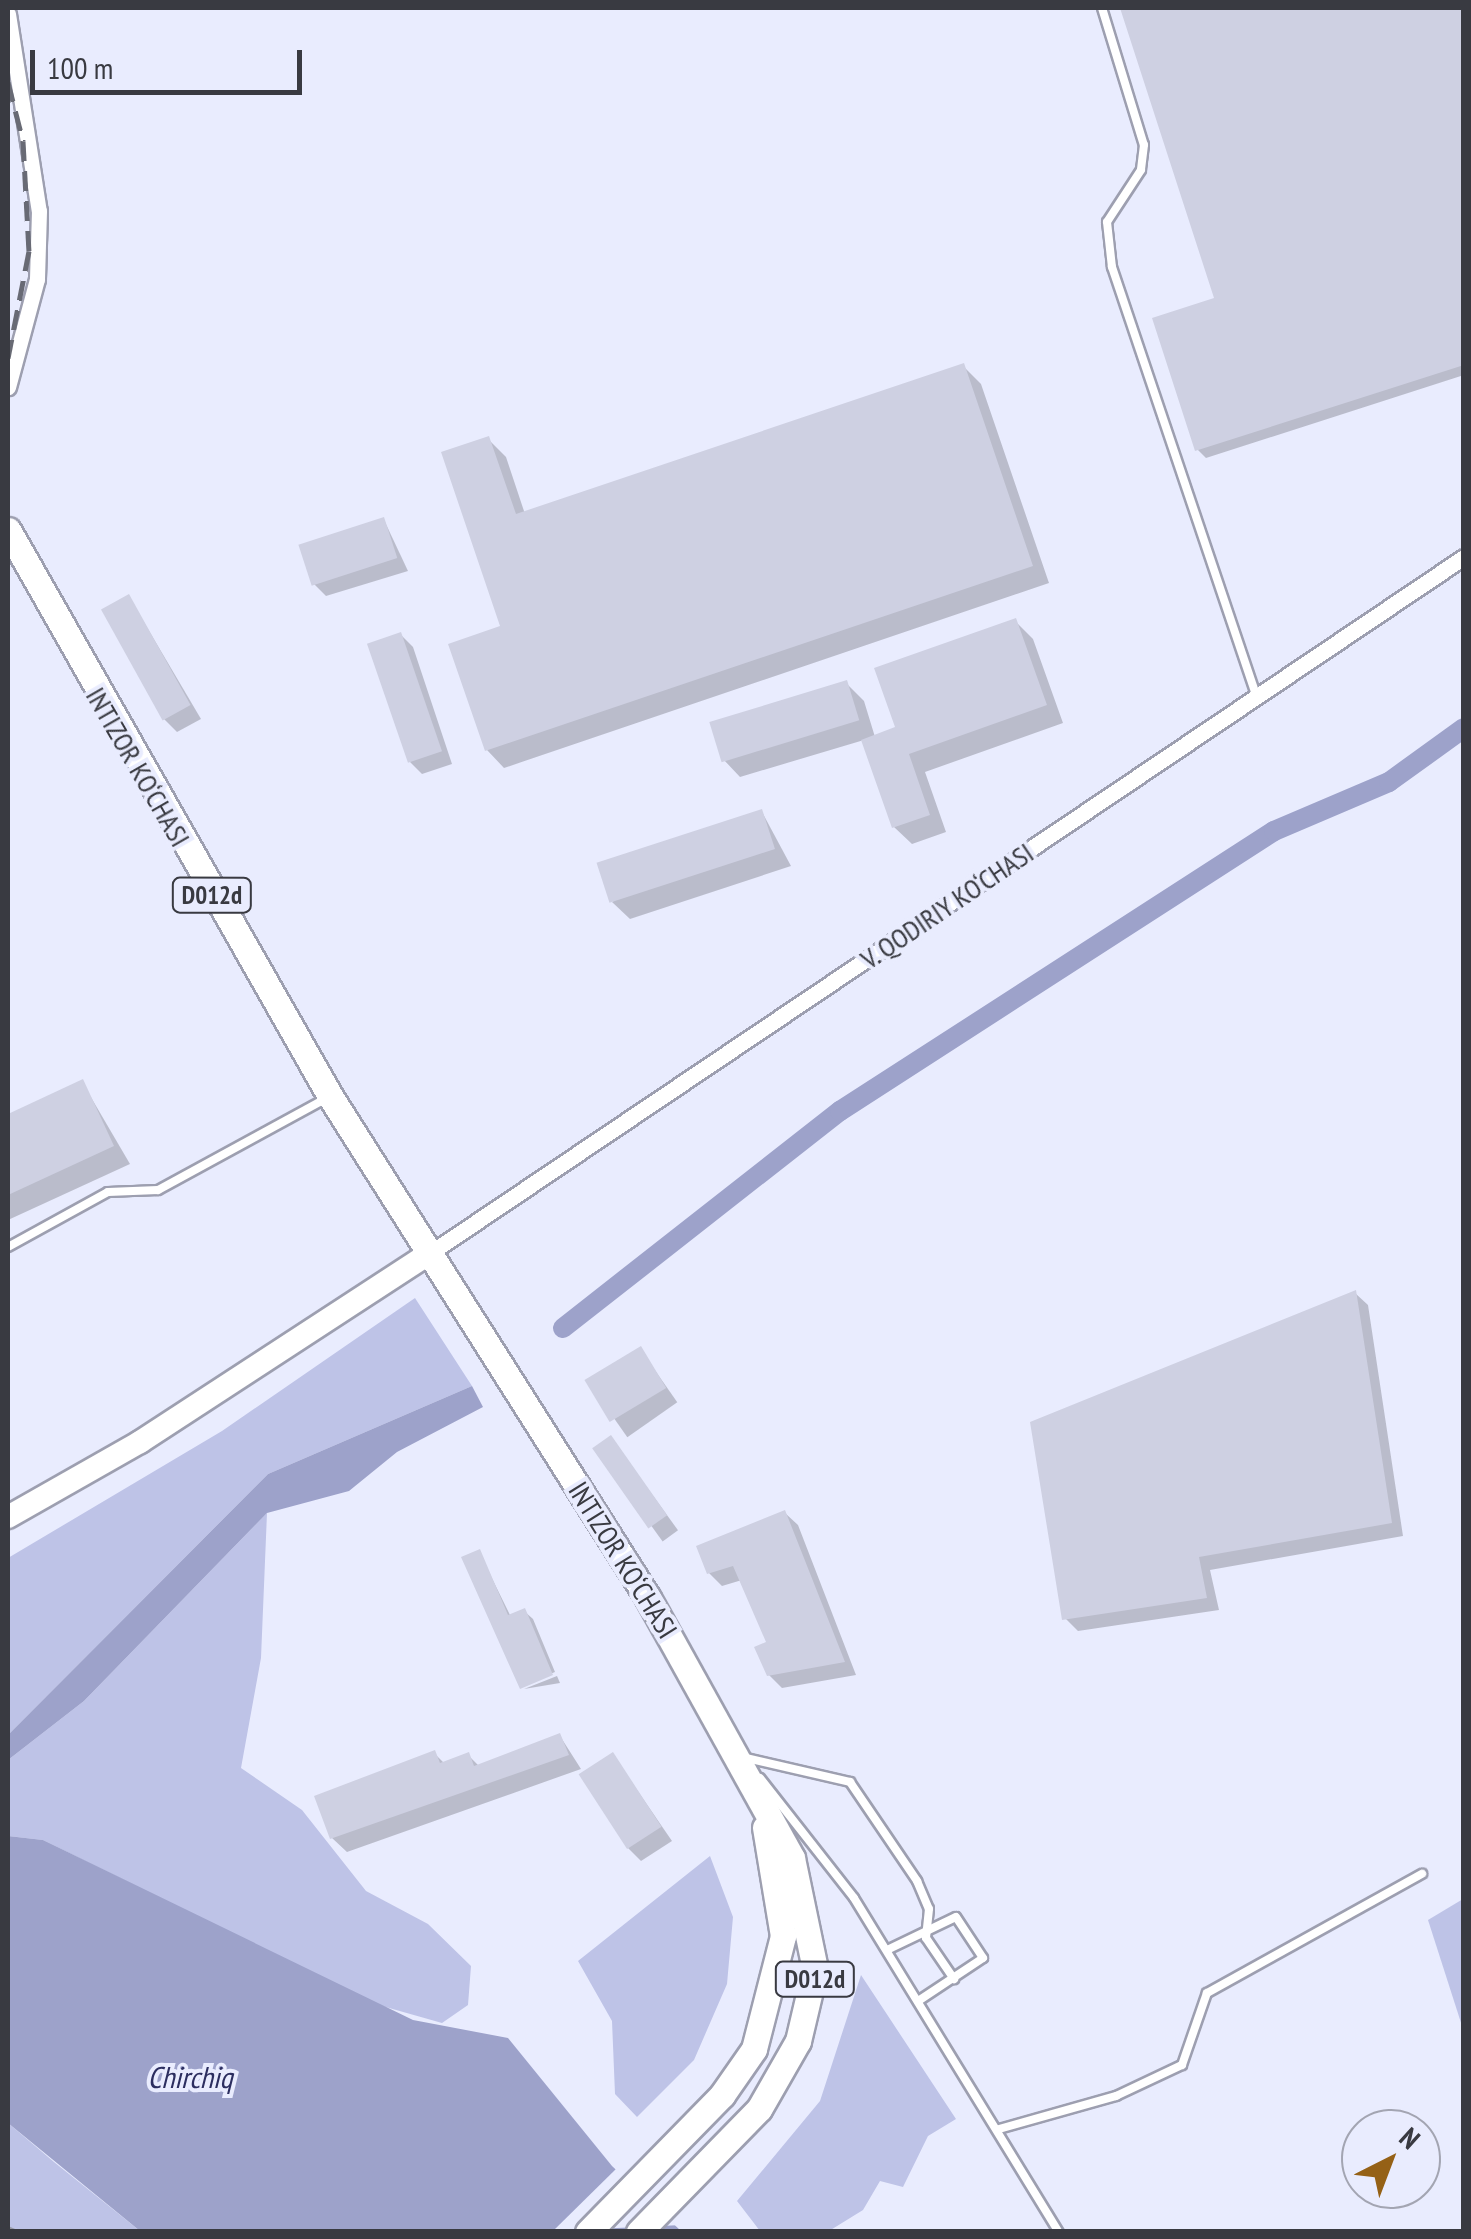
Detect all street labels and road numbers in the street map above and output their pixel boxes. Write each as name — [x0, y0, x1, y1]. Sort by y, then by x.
street label: INTIZOR KO‘CHASI — [79, 681, 197, 853]
street label: V. QODIRIY KO‘CHASI — [853, 835, 1041, 977]
road number: D012d — [170, 875, 254, 915]
street label: INTIZOR KO‘CHASI — [562, 1476, 684, 1644]
road number: D012d — [772, 1959, 858, 1999]

